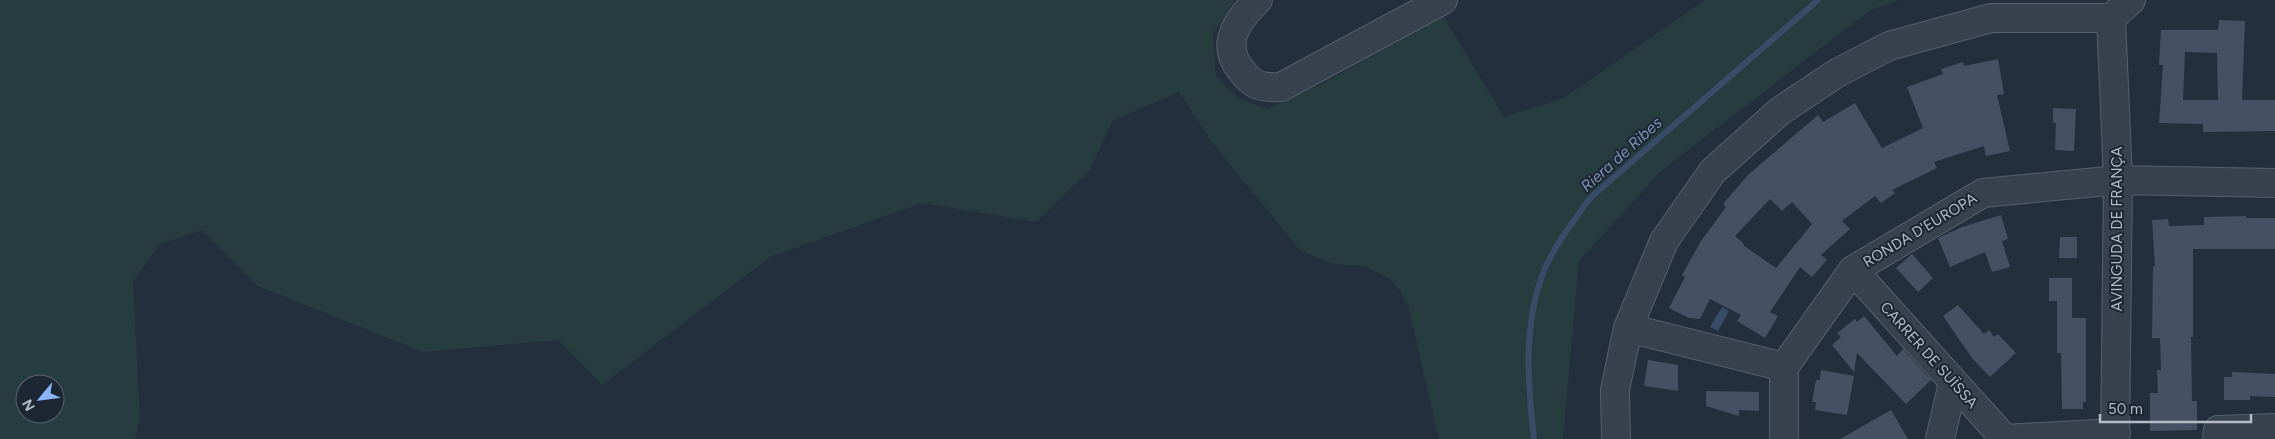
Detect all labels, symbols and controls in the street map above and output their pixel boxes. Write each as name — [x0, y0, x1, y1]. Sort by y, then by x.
water label: Riera de Ribes — [1577, 113, 1666, 196]
street label: AVINGUDA DE FRANÇA — [2108, 147, 2126, 311]
street label: RONDA D'EUROPA — [1860, 189, 1980, 271]
street label: CARRER DE SUÏSSA — [1876, 298, 1982, 412]
north arrow — [15, 374, 65, 424]
scale bar — [2100, 392, 2251, 424]
text: N — [19, 396, 39, 414]
text: 50 m — [2108, 400, 2143, 418]

